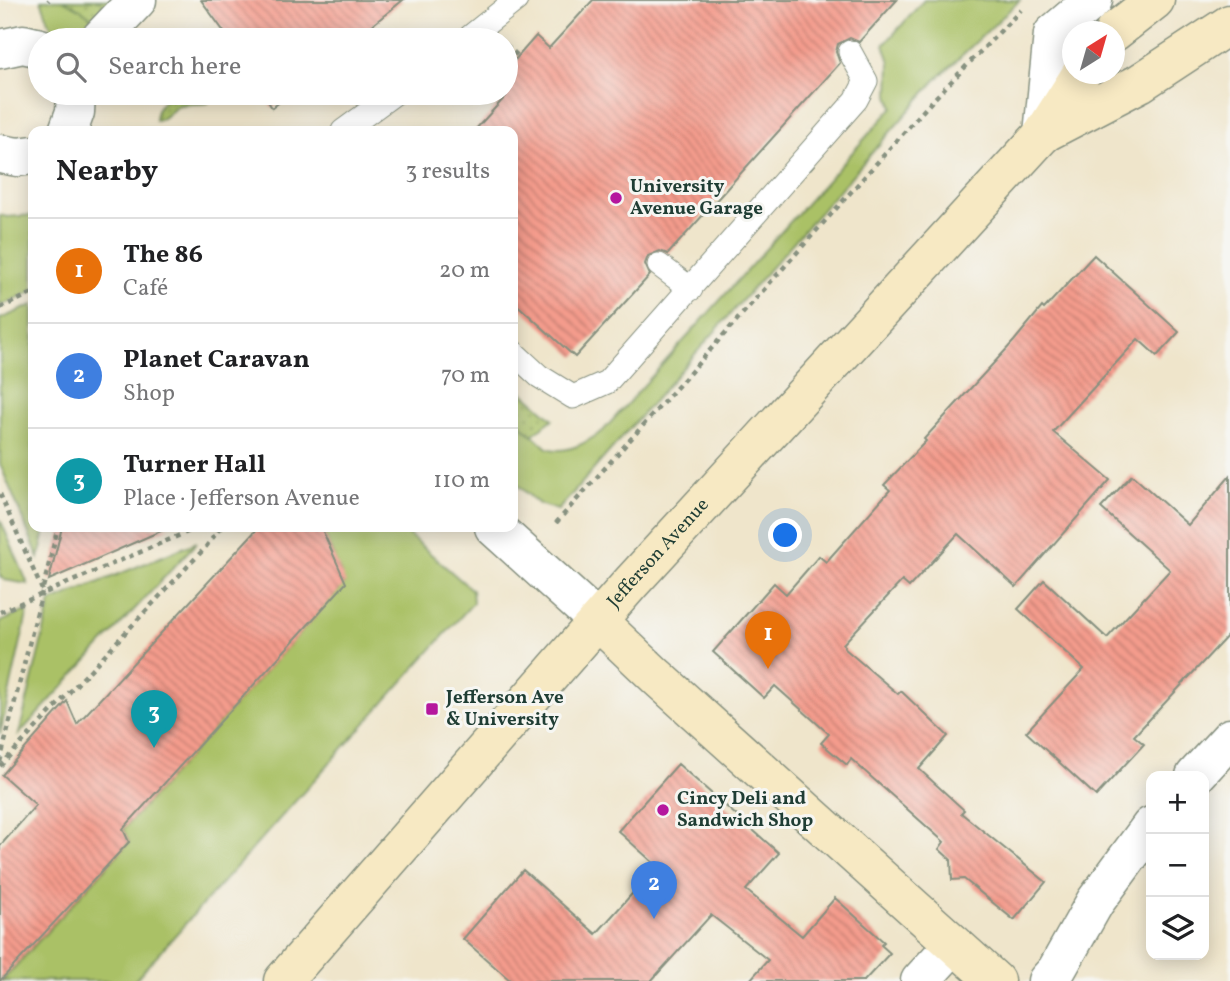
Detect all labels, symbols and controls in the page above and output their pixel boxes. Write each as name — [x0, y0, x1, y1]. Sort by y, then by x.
north arrow — [1062, 21, 1125, 84]
search box — [28, 28, 518, 105]
icon: search — [52, 48, 90, 86]
text: Search here — [108, 49, 241, 85]
text: Nearby — [56, 151, 158, 193]
text: 3 results — [405, 156, 490, 188]
place label: University Avenue Garage — [630, 174, 763, 222]
marker: University Avenue Garage — [608, 190, 624, 206]
text: The 86 — [123, 237, 203, 273]
text: 1 — [74, 255, 84, 287]
text: 20 m — [439, 255, 490, 287]
text: Café — [123, 273, 168, 305]
text: Planet Caravan — [123, 342, 310, 378]
text: 2 — [73, 360, 85, 392]
text: 70 m — [441, 360, 490, 392]
text: Shop — [123, 378, 175, 410]
text: Turner Hall — [123, 447, 266, 483]
text: 3 — [73, 465, 85, 497]
text: 110 m — [433, 465, 490, 497]
text: Place · Jefferson Avenue — [123, 483, 360, 515]
street label: Jefferson Avenue — [601, 493, 715, 614]
your location — [768, 518, 802, 552]
pin: 1 — [745, 611, 791, 669]
place label: Jefferson Ave & University — [445, 685, 564, 733]
pin: 3 — [131, 690, 177, 748]
marker: Jefferson Ave & University — [424, 701, 440, 717]
map controls — [1146, 771, 1209, 960]
button: + — [1146, 771, 1209, 834]
place label: Cincy Deli and Sandwich Shop — [677, 786, 813, 834]
marker: Cincy Deli and Sandwich Shop — [655, 802, 671, 818]
button: − — [1146, 834, 1209, 897]
pin: 2 — [631, 861, 677, 919]
button: layers — [1146, 897, 1209, 960]

